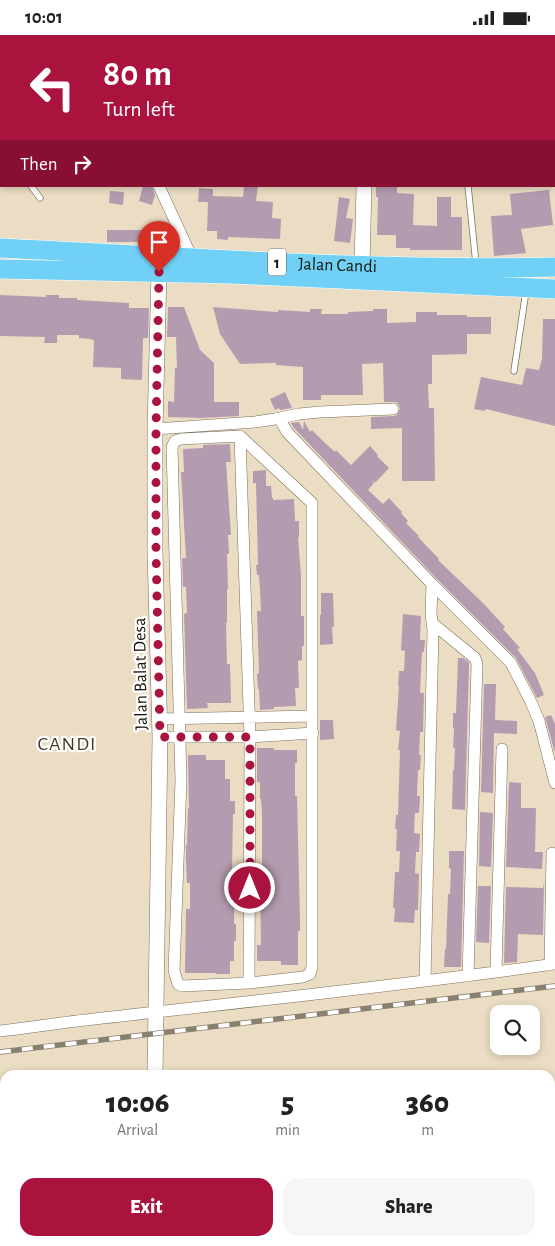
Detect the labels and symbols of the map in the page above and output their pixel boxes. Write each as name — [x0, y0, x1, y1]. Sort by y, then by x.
pin — [138, 221, 180, 272]
road number: 1 — [268, 248, 286, 275]
street label: Jalan Candi — [298, 255, 377, 276]
street label: Jalan Balat Desa — [131, 617, 151, 730]
district label: CANDI — [38, 734, 96, 754]
position arrow — [223, 861, 275, 913]

